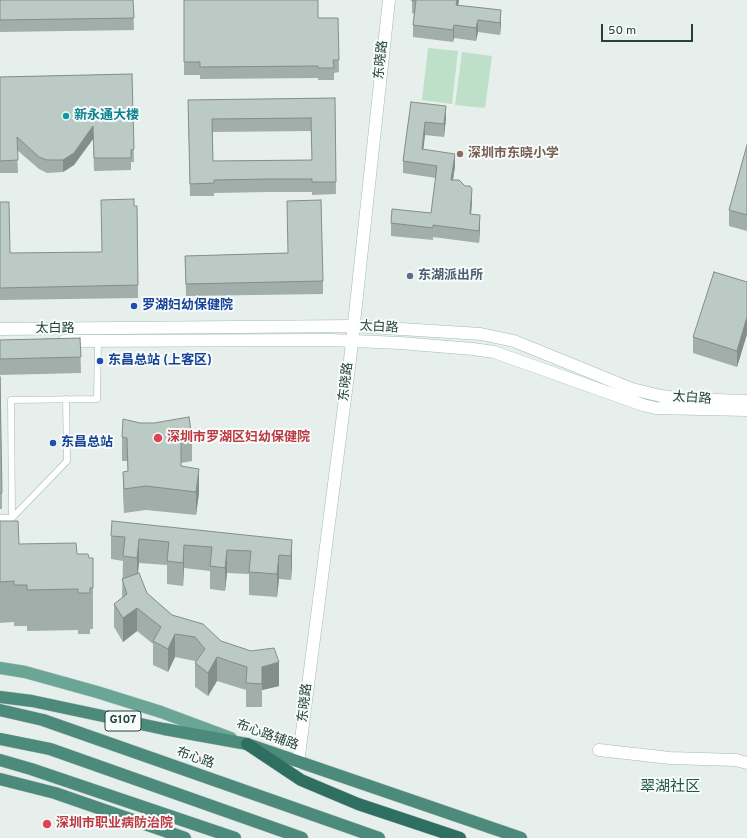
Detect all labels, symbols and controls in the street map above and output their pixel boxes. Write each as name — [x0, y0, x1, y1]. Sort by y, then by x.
scale bar — [603, 16, 695, 42]
text: 50 m — [608, 23, 636, 39]
street label: 东晓路 — [372, 40, 392, 80]
place label: 新永通大楼 — [74, 108, 139, 124]
marker: 新永通大楼 — [61, 111, 71, 121]
place label: 深圳市东晓小学 — [468, 146, 559, 162]
marker: 深圳市东晓小学 — [455, 149, 465, 159]
place label: 东湖派出所 — [418, 268, 483, 284]
marker: 东湖派出所 — [405, 271, 415, 281]
place label: 罗湖妇幼保健院 — [142, 298, 233, 314]
marker: 罗湖妇幼保健院 — [129, 301, 139, 311]
street label: 太白路 — [359, 319, 399, 337]
street label: 太白路 — [36, 321, 74, 337]
place label: 东昌总站 (上客区) — [108, 353, 212, 369]
marker: 东昌总站 (上客区) — [95, 356, 105, 366]
street label: 东晓路 — [337, 362, 357, 402]
street label: 太白路 — [672, 390, 712, 408]
place label: 深圳市罗湖区妇幼保健院 — [167, 430, 310, 446]
marker: 深圳市罗湖区妇幼保健院 — [152, 432, 164, 444]
place label: 东昌总站 — [61, 435, 113, 451]
marker: 东昌总站 — [48, 438, 58, 448]
street label: 东晓路 — [296, 683, 316, 723]
road number: G107 — [105, 711, 141, 731]
street label: 布心路辅路 — [234, 718, 300, 754]
street label: 布心路 — [174, 745, 216, 773]
district label: 翠湖社区 — [640, 779, 700, 797]
place label: 深圳市职业病防治院 — [56, 816, 173, 832]
marker: 深圳市职业病防治院 — [41, 818, 53, 830]

